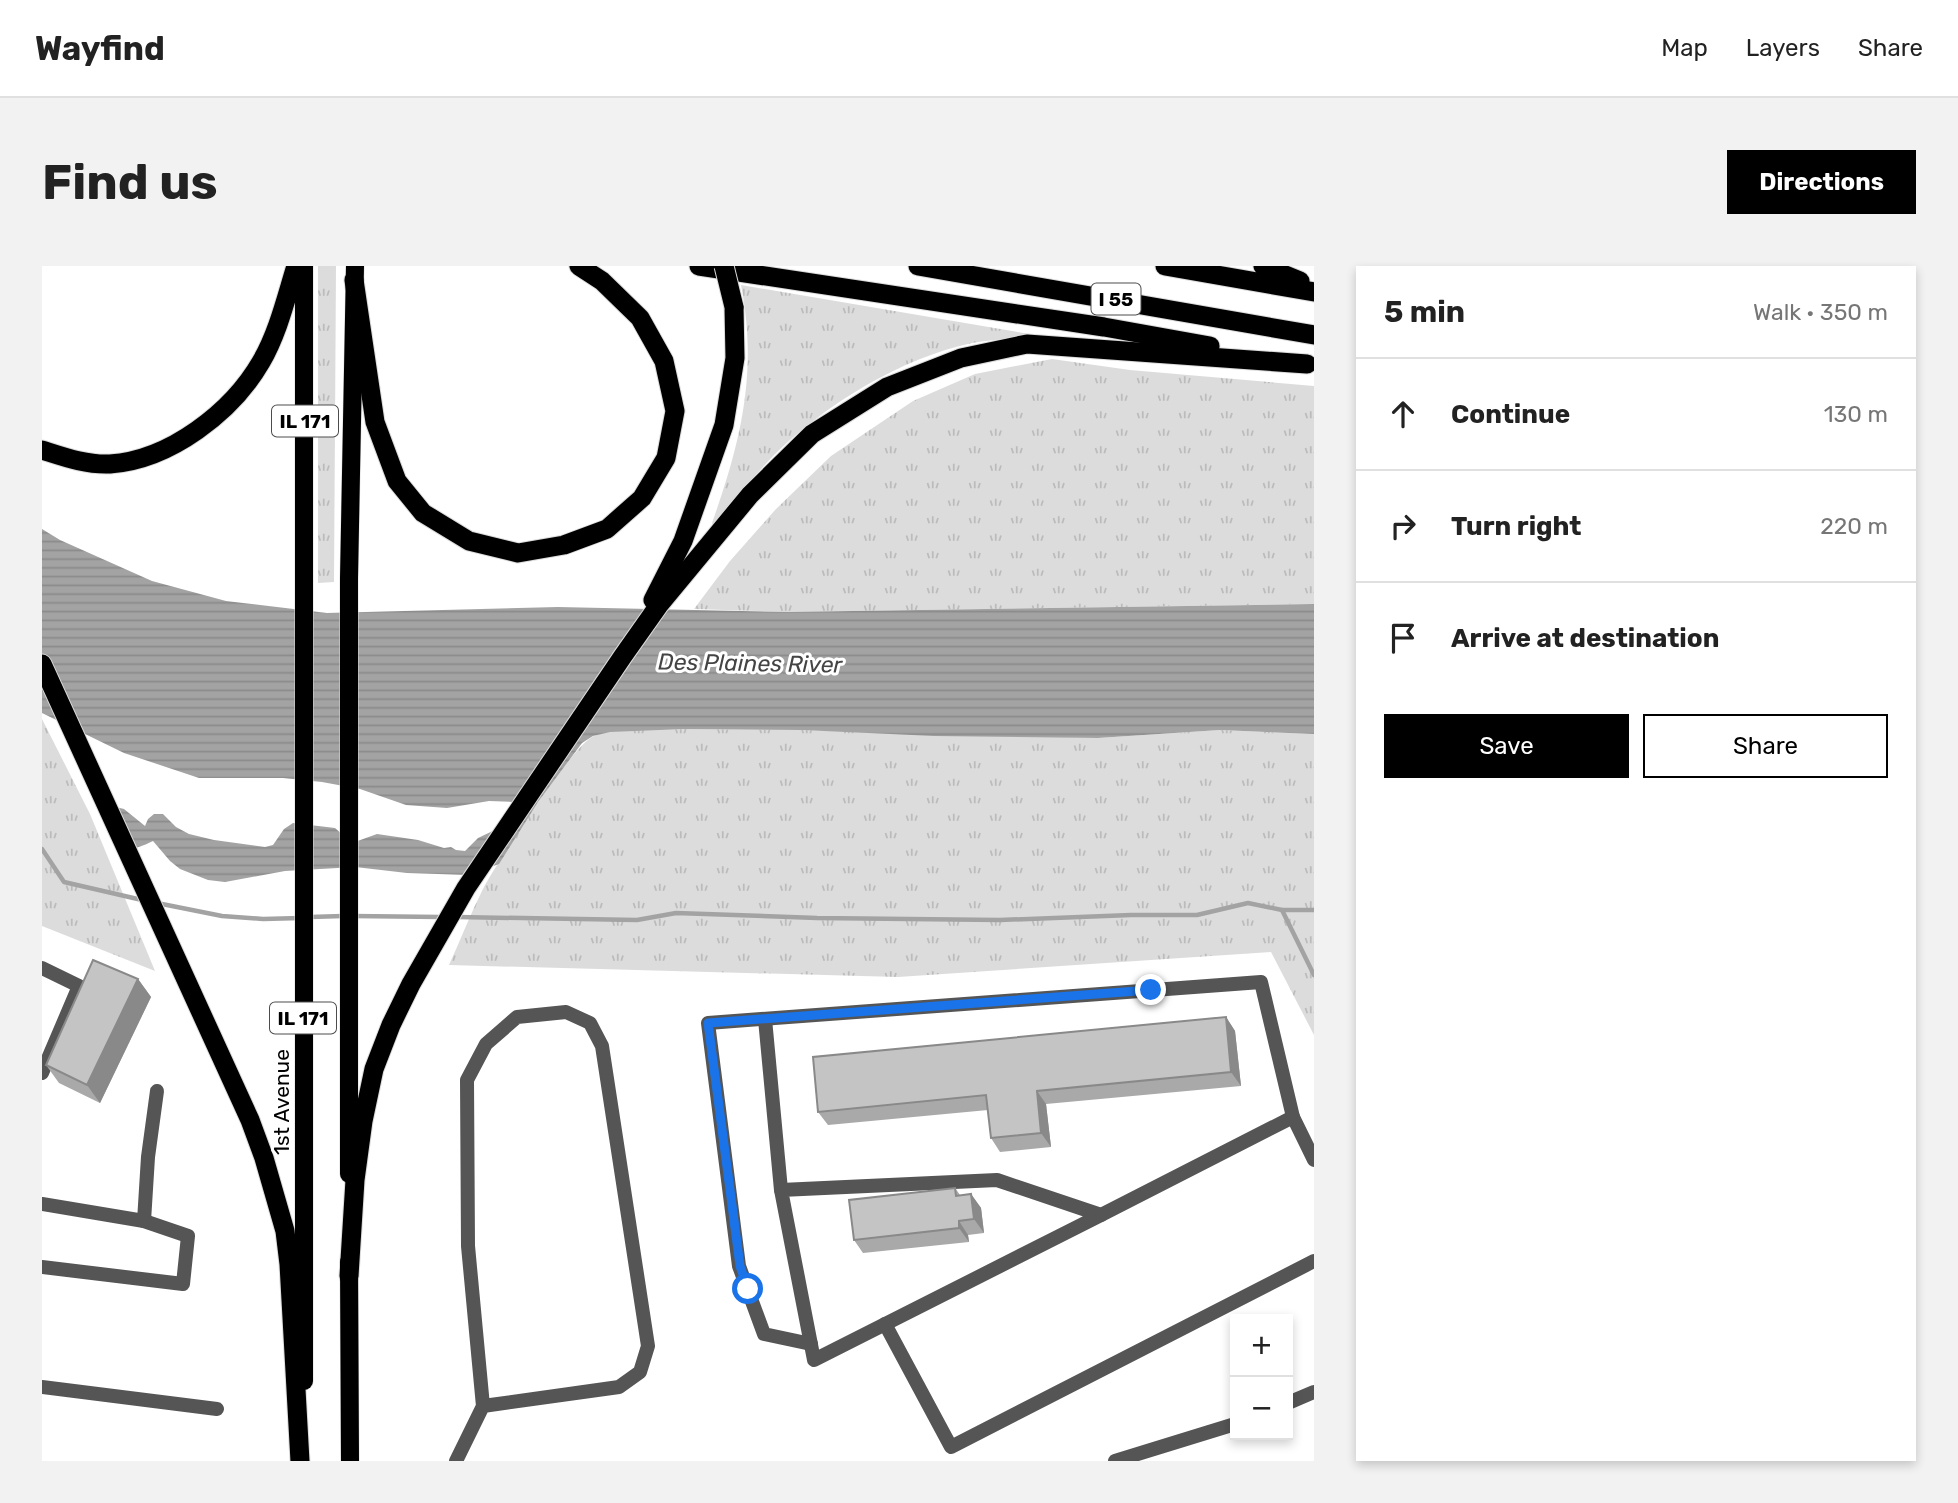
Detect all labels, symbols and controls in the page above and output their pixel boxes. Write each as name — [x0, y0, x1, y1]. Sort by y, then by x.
text: Wayfind — [35, 29, 165, 68]
text: Map — [1661, 34, 1708, 62]
text: Layers — [1746, 34, 1820, 62]
text: Share — [1858, 34, 1923, 62]
button: Directions — [1727, 150, 1916, 214]
text: Find us — [42, 153, 218, 211]
road number: I 55 — [1092, 284, 1140, 314]
text: 5 min — [1384, 294, 1465, 330]
text: Walk · 350 m — [1753, 298, 1888, 326]
icon: ahead — [1384, 395, 1422, 433]
text: Continue — [1451, 399, 1570, 430]
text: 130 m — [1824, 400, 1888, 428]
road number: IL 171 — [272, 406, 338, 436]
icon: right — [1384, 507, 1422, 545]
text: Turn right — [1451, 511, 1581, 542]
text: 220 m — [1820, 512, 1888, 540]
icon: arrive — [1384, 619, 1422, 657]
text: Arrive at destination — [1451, 623, 1719, 654]
water label: Des Plaines River — [658, 647, 844, 679]
button: Save — [1384, 714, 1629, 778]
button: Share — [1643, 714, 1888, 778]
route end — [1135, 974, 1166, 1005]
road number: IL 171 — [270, 1002, 336, 1034]
street label: 1st Avenue — [269, 1049, 294, 1155]
route start — [732, 1273, 763, 1304]
map controls — [1230, 1314, 1293, 1440]
button: + — [1230, 1314, 1293, 1377]
button: − — [1230, 1377, 1293, 1440]

